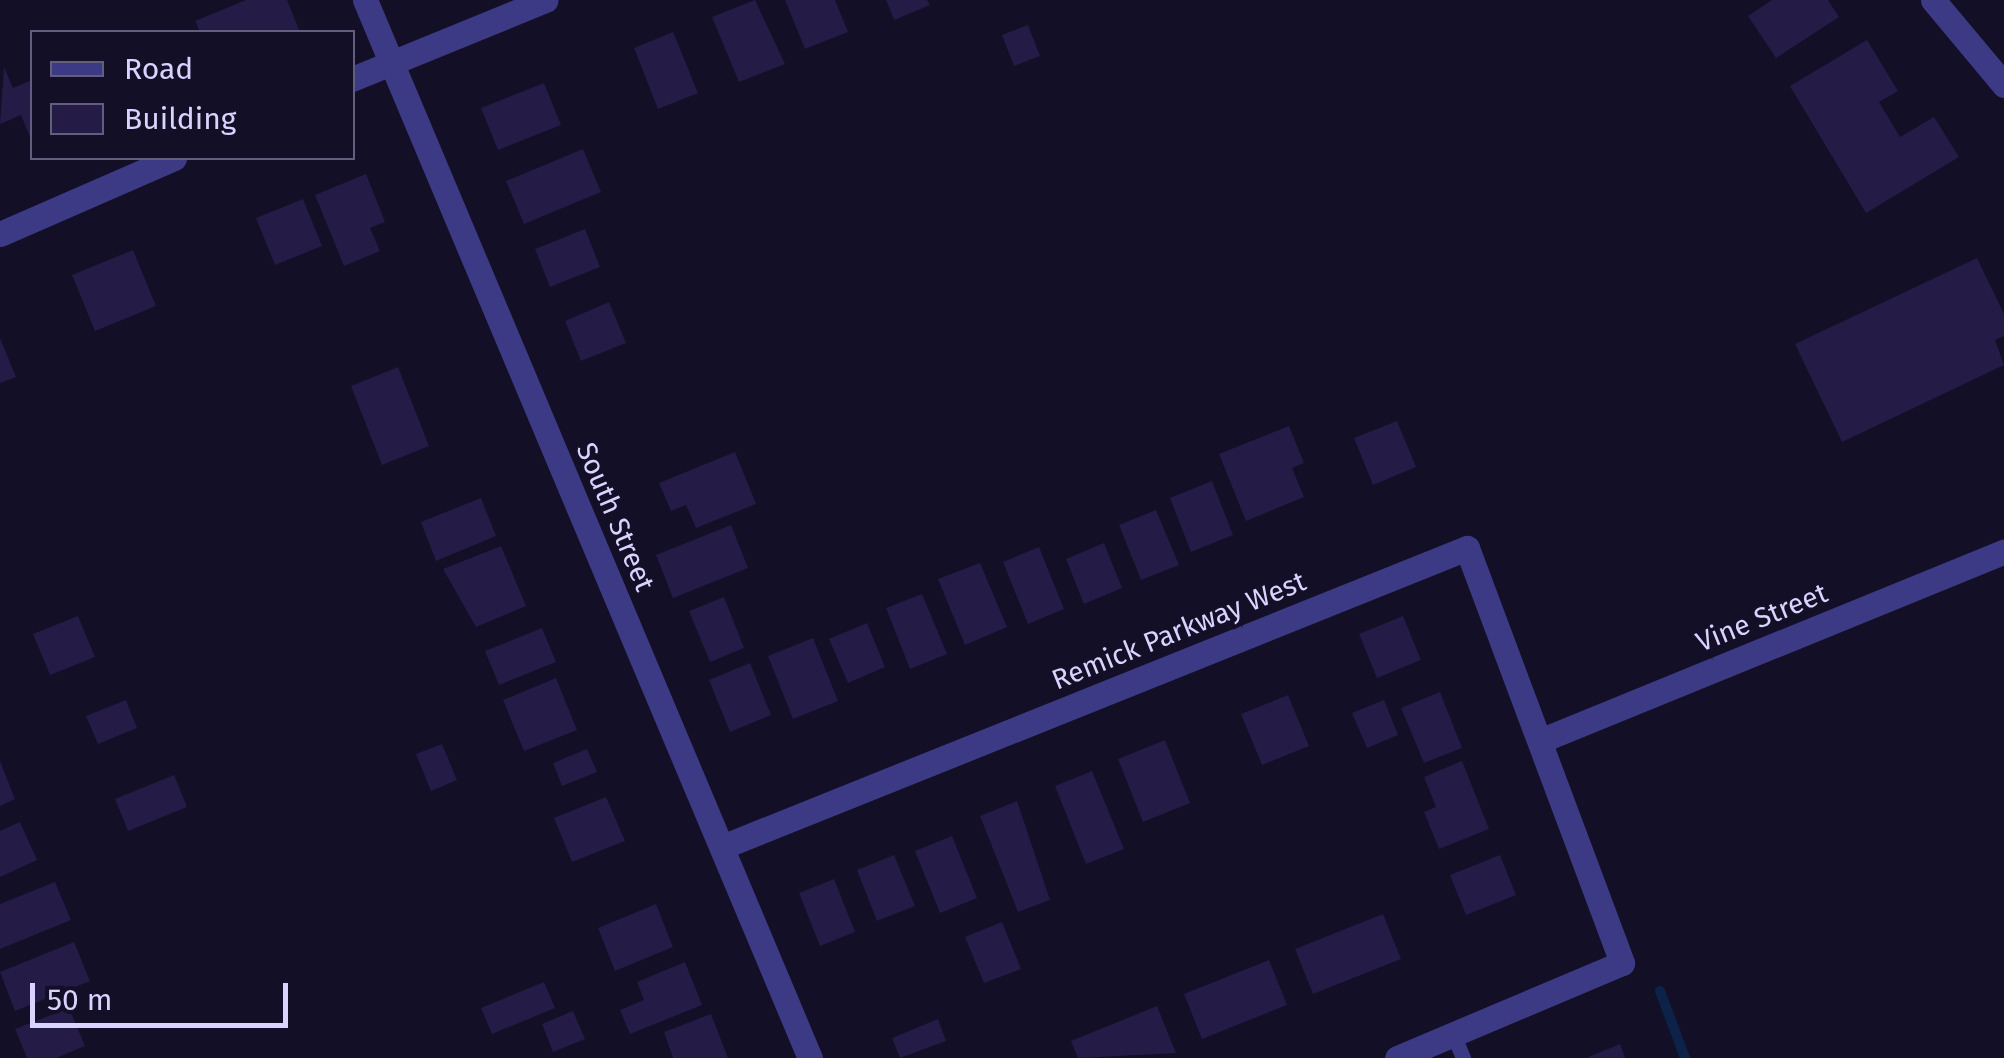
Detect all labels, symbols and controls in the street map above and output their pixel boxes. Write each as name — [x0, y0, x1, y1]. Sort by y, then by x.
legend — [30, 30, 355, 160]
text: Road — [124, 51, 193, 87]
text: Building — [124, 101, 236, 137]
street label: South Street — [569, 438, 661, 596]
street label: Remick Parkway West — [1047, 565, 1311, 697]
street label: Vine Street — [1691, 576, 1833, 660]
scale bar — [35, 963, 292, 1025]
text: 50 m — [47, 982, 112, 1018]

